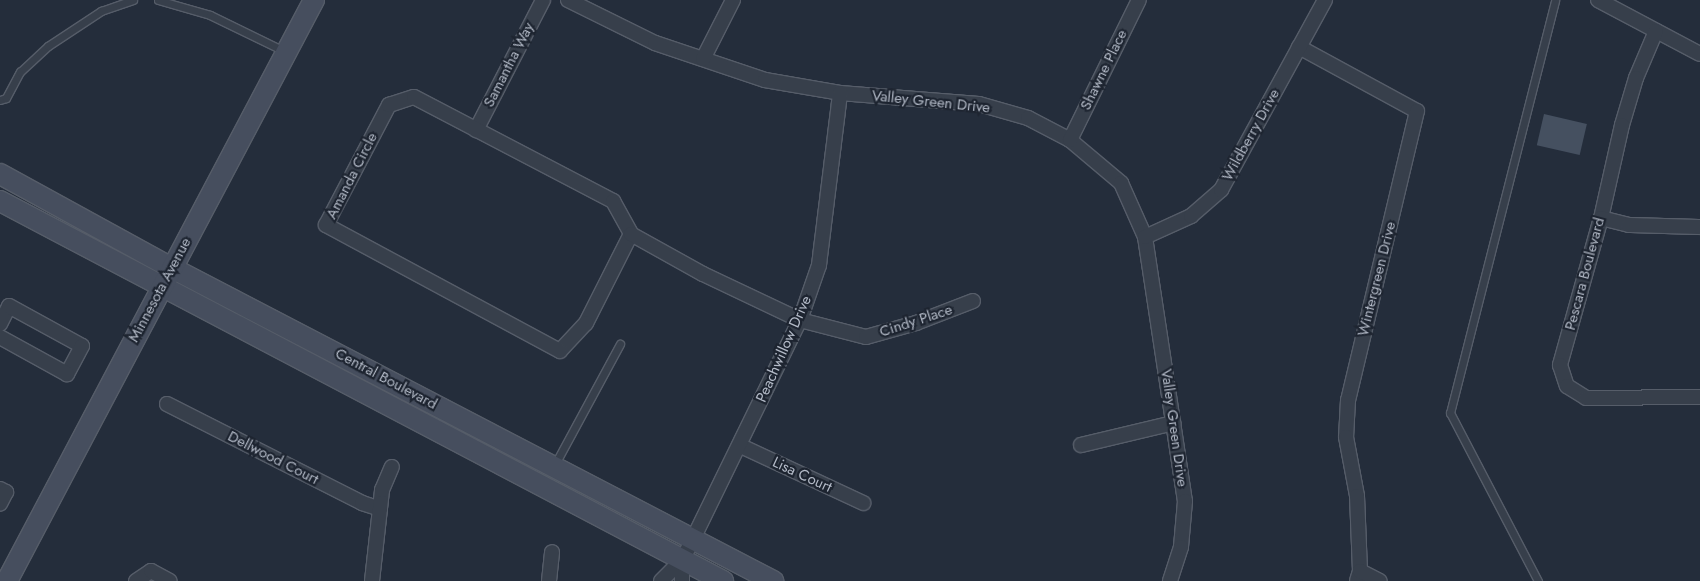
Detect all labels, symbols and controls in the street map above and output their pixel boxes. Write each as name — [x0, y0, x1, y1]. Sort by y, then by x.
street label: Samantha Way — [480, 20, 538, 110]
street label: Shawne Place — [1077, 27, 1131, 113]
street label: Wildberry Drive — [1218, 86, 1284, 184]
street label: Valley Green Drive — [871, 87, 991, 117]
street label: Amanda Circle — [323, 130, 381, 222]
street label: Pescara Boulevard — [1561, 216, 1609, 332]
street label: Wintergreen Drive — [1354, 220, 1400, 338]
street label: Minnesota Avenue — [125, 235, 195, 345]
street label: Peachwillow Drive — [752, 293, 816, 405]
street label: Cindy Place — [877, 301, 955, 341]
street label: Central Boulevard — [332, 345, 440, 413]
street label: Valley Green Drive — [1157, 368, 1191, 488]
street label: Dellwood Court — [225, 427, 321, 489]
street label: Lisa Court — [769, 453, 835, 497]

